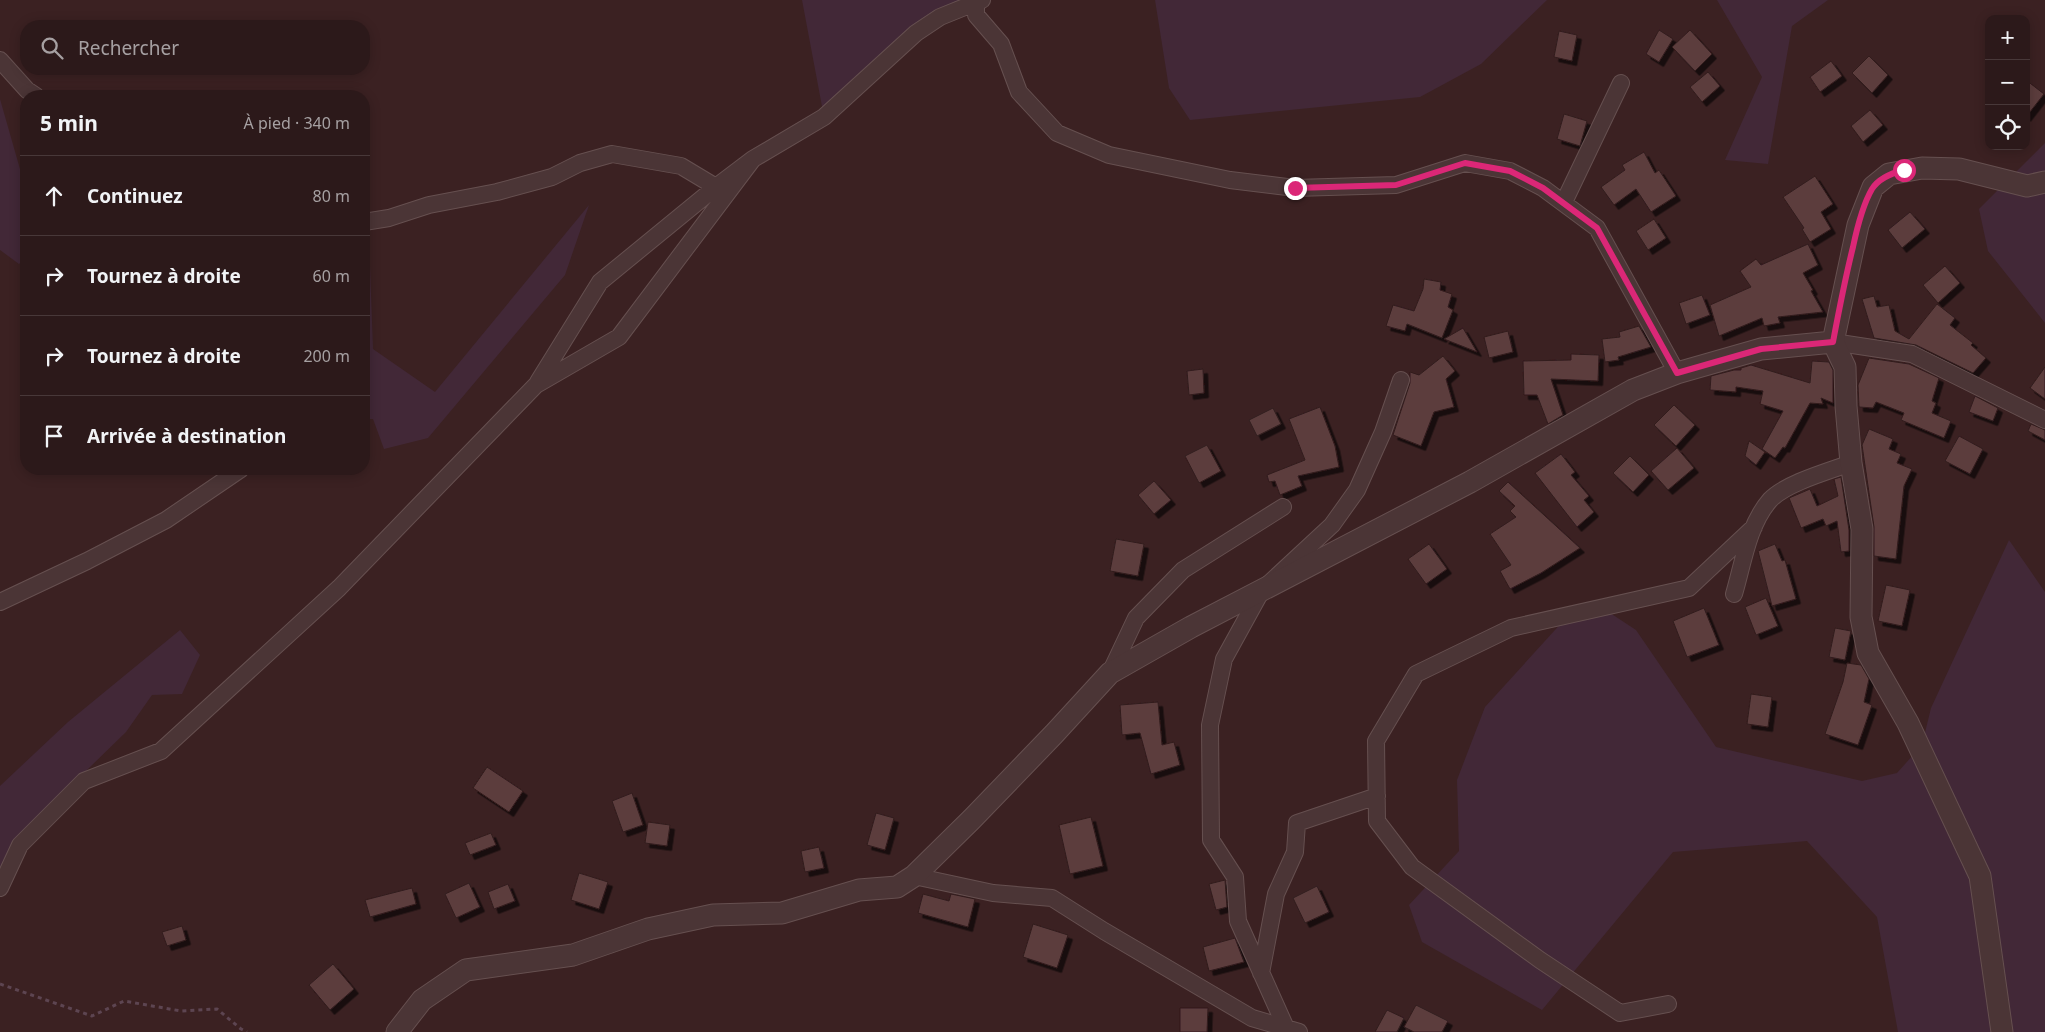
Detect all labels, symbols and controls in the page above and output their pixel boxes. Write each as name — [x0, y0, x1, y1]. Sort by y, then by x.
map controls — [1985, 15, 2030, 150]
button: + — [1985, 15, 2030, 60]
search box — [20, 20, 370, 75]
icon: search — [38, 34, 66, 62]
text: Rechercher — [78, 35, 179, 61]
button: − — [1985, 60, 2030, 105]
button: locate — [1985, 105, 2030, 150]
text: 5 min — [40, 109, 98, 137]
text: À pied · 340 m — [244, 112, 350, 134]
route start — [1893, 159, 1916, 182]
route end — [1284, 177, 1307, 200]
icon: ahead — [40, 182, 68, 210]
text: Continuez — [87, 183, 183, 209]
text: 80 m — [313, 185, 350, 207]
icon: right — [40, 262, 68, 290]
text: Tournez à droite — [87, 263, 241, 289]
text: 60 m — [313, 265, 350, 287]
icon: right — [40, 342, 68, 370]
text: Tournez à droite — [87, 343, 241, 369]
text: 200 m — [303, 345, 350, 367]
icon: arrive — [40, 422, 68, 450]
text: Arrivée à destination — [87, 423, 286, 449]

